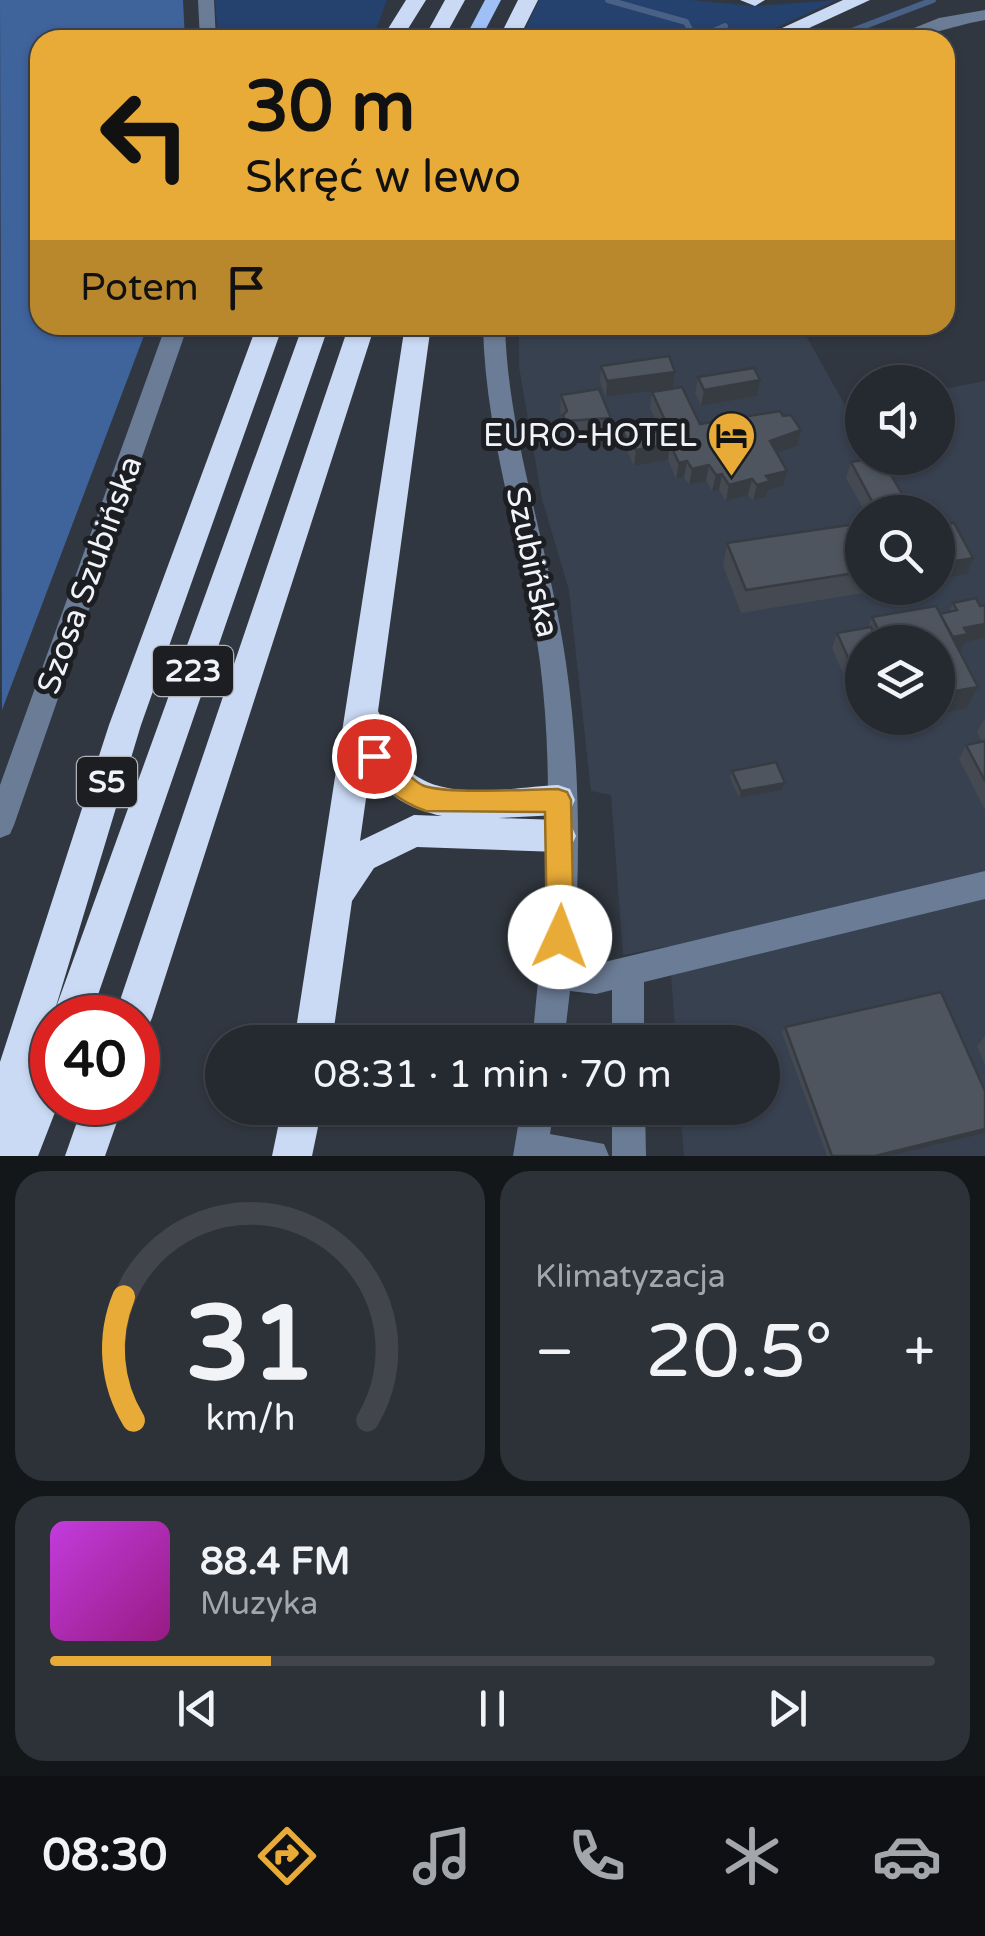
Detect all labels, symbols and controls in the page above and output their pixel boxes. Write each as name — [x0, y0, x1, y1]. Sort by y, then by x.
text: 30 m — [245, 66, 415, 150]
icon: left — [80, 70, 210, 200]
text: Skręć w lewo — [245, 151, 521, 205]
icon: arrive — [219, 260, 274, 315]
text: Potem — [80, 265, 199, 311]
map controls — [845, 365, 955, 735]
button: sound — [845, 365, 955, 475]
hotel icon: EURO-HOTEL — [706, 410, 758, 478]
place label: EURO-HOTEL — [483, 417, 697, 455]
street label: Szosa Szubińska — [29, 451, 151, 699]
street label: Szubińska — [497, 483, 567, 641]
button: search — [845, 495, 955, 605]
button: layers — [845, 625, 955, 735]
road number: 223 — [153, 646, 233, 696]
pin — [332, 714, 417, 799]
icon: arrive — [347, 729, 402, 784]
road number: S5 — [77, 757, 137, 807]
position arrow — [508, 885, 612, 989]
speed limit sign: 40 — [30, 995, 160, 1125]
text: 08:31 · 1 min · 70 m — [313, 1052, 672, 1098]
text: Klimatyzacja — [535, 1258, 726, 1296]
text: 31 — [185, 1283, 315, 1408]
text: 20.5° — [645, 1307, 833, 1397]
text: − — [535, 1320, 574, 1386]
text: + — [904, 1320, 935, 1386]
text: km/h — [205, 1397, 295, 1440]
text: 88.4 FM — [200, 1539, 350, 1585]
text: Muzyka — [200, 1585, 318, 1623]
icon: previous — [170, 1681, 225, 1736]
icon: pause — [465, 1681, 520, 1736]
icon: next — [760, 1681, 815, 1736]
icon: directions — [252, 1821, 322, 1891]
icon: music — [407, 1821, 477, 1891]
icon: phone — [562, 1821, 632, 1891]
icon: climate — [717, 1821, 787, 1891]
icon: car — [872, 1821, 942, 1891]
text: 08:30 — [43, 1829, 167, 1883]

